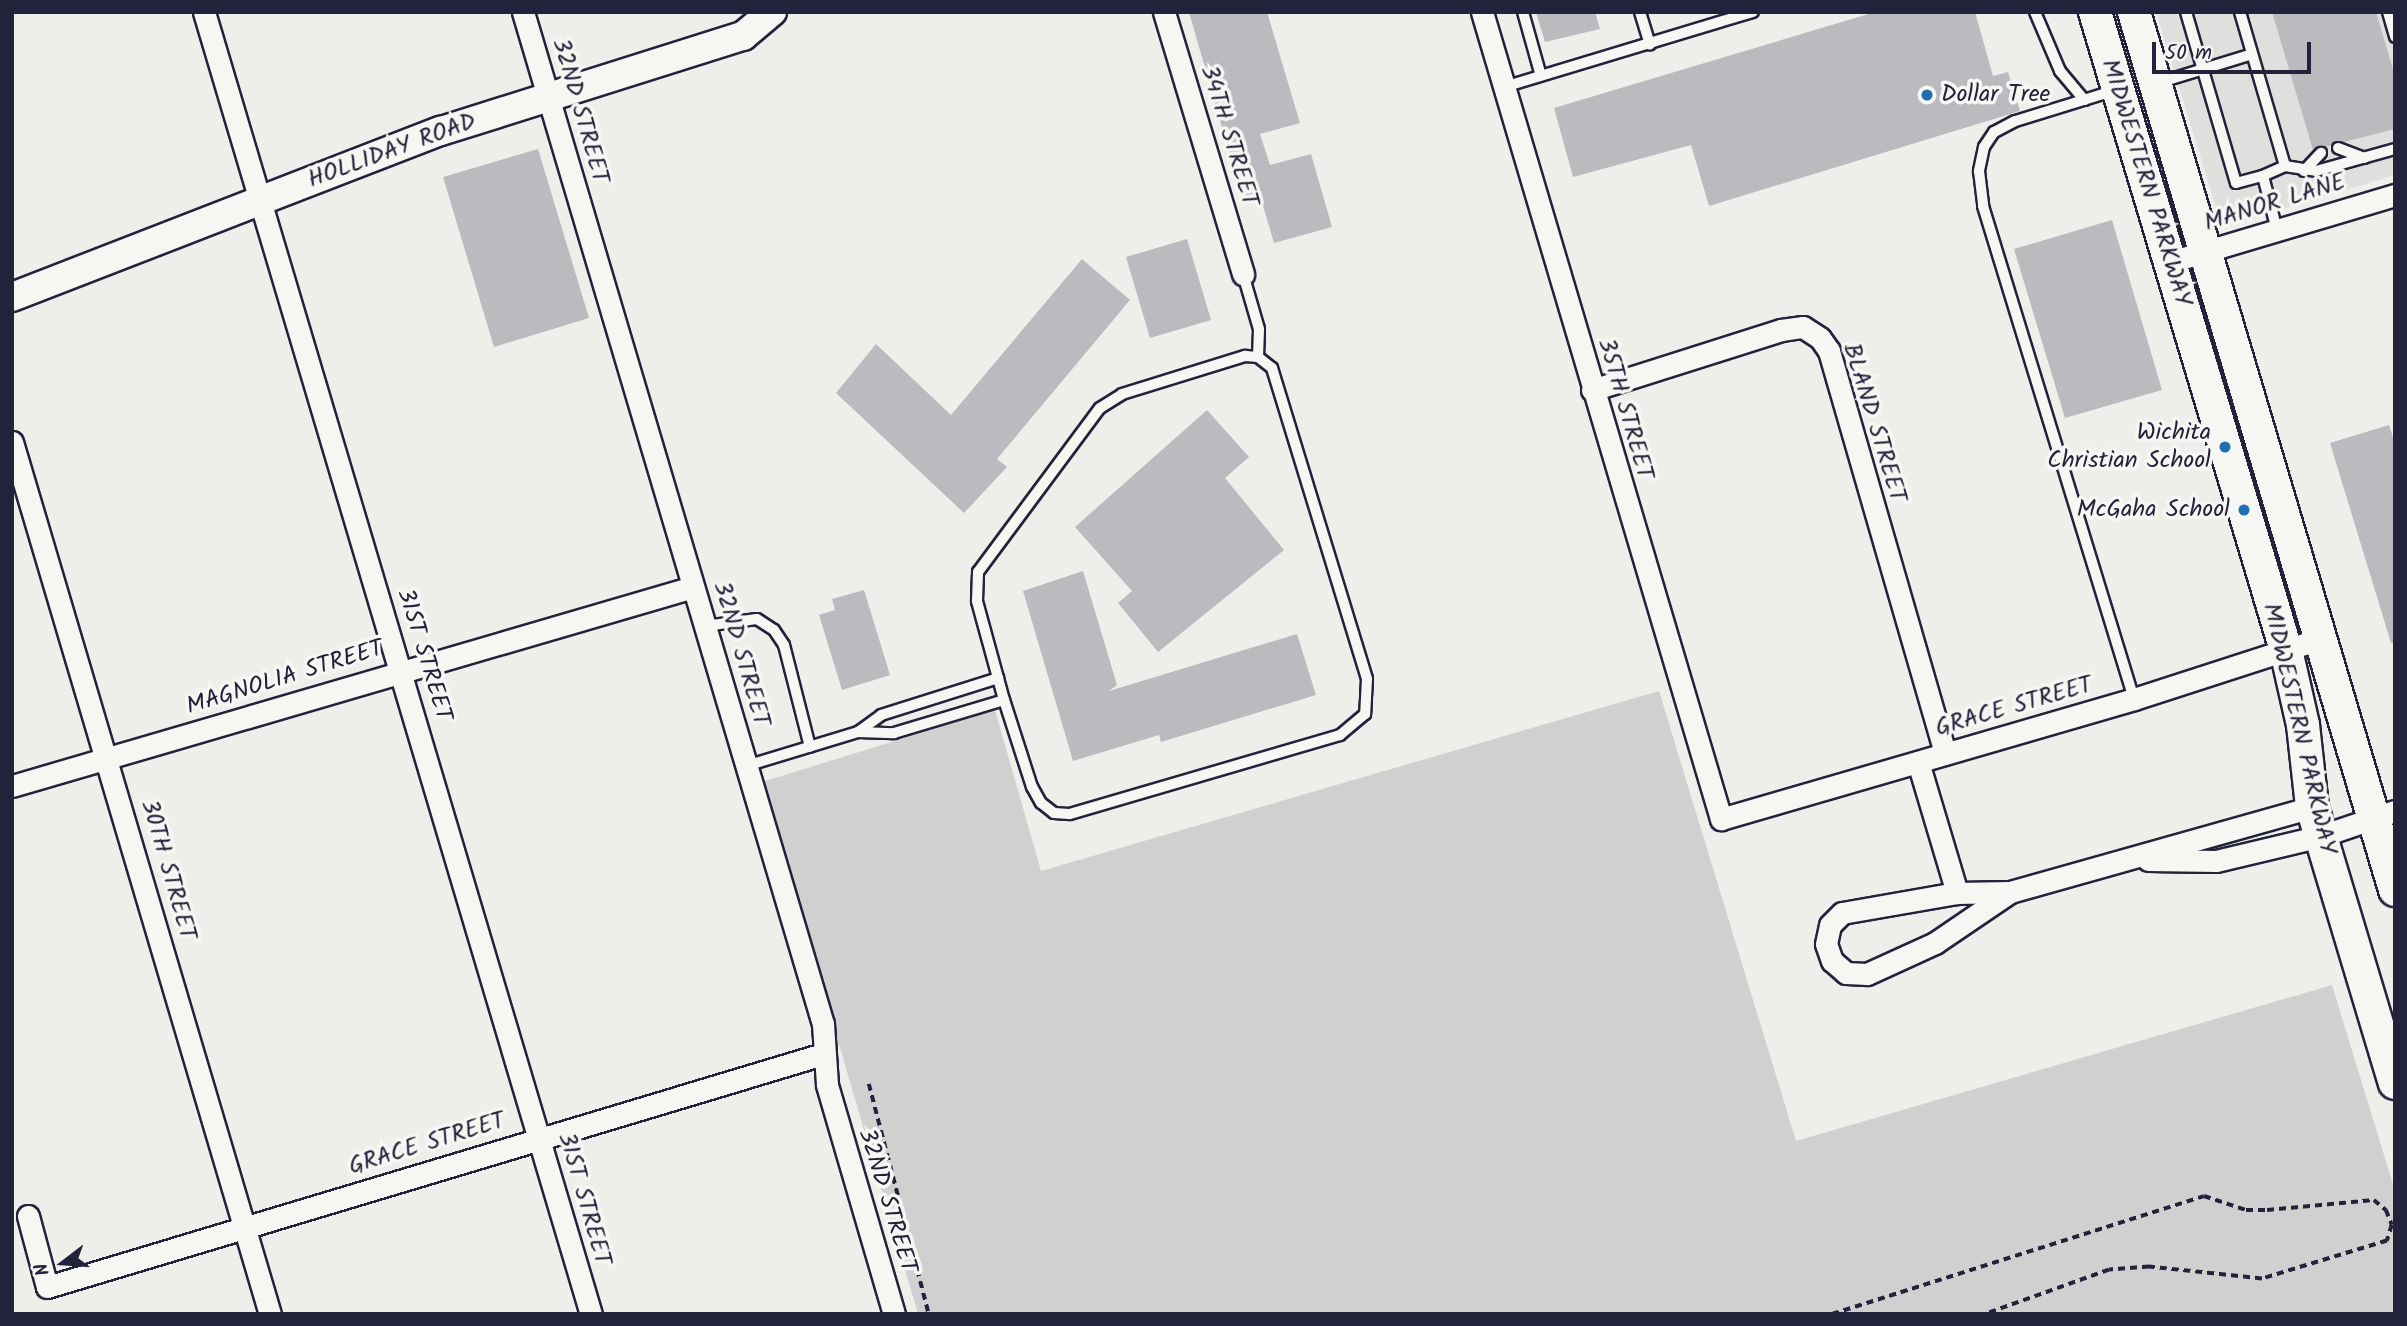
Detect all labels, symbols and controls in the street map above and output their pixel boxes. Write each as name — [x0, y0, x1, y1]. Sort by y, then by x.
scale bar — [2155, 28, 2314, 72]
street label: 32ND STREET — [546, 35, 614, 187]
text: 50 m — [2165, 37, 2212, 70]
street label: MIDWESTERN PARKWAY — [2095, 56, 2197, 310]
street label: 34TH STREET — [1194, 62, 1264, 210]
place label: Dollar Tree — [1941, 81, 2050, 109]
marker: Dollar Tree — [1919, 87, 1935, 103]
street label: HOLLIDAY ROAD — [304, 107, 480, 195]
street label: MANOR LANE — [2201, 168, 2349, 238]
street label: 35TH STREET — [1591, 335, 1659, 483]
street label: BLAND STREET — [1836, 340, 1912, 506]
place label: Wichita Christian School — [2047, 419, 2211, 475]
marker: Wichita Christian School — [2217, 439, 2233, 455]
place label: McGaha School — [2077, 496, 2230, 524]
marker: McGaha School — [2236, 502, 2252, 518]
street label: 32ND STREET — [707, 578, 775, 730]
street label: 31ST STREET — [390, 585, 458, 725]
street label: MIDWESTERN PARKWAY — [2256, 600, 2342, 858]
street label: MAGNOLIA STREET — [183, 634, 387, 722]
street label: GRACE STREET — [1932, 671, 2096, 743]
street label: 30TH STREET — [134, 796, 202, 944]
street label: GRACE STREET — [345, 1107, 509, 1181]
street label: 32ND STREET — [851, 1125, 923, 1277]
street label: 31ST STREET — [551, 1129, 617, 1269]
north arrow — [28, 1228, 98, 1298]
text: N — [27, 1259, 59, 1279]

